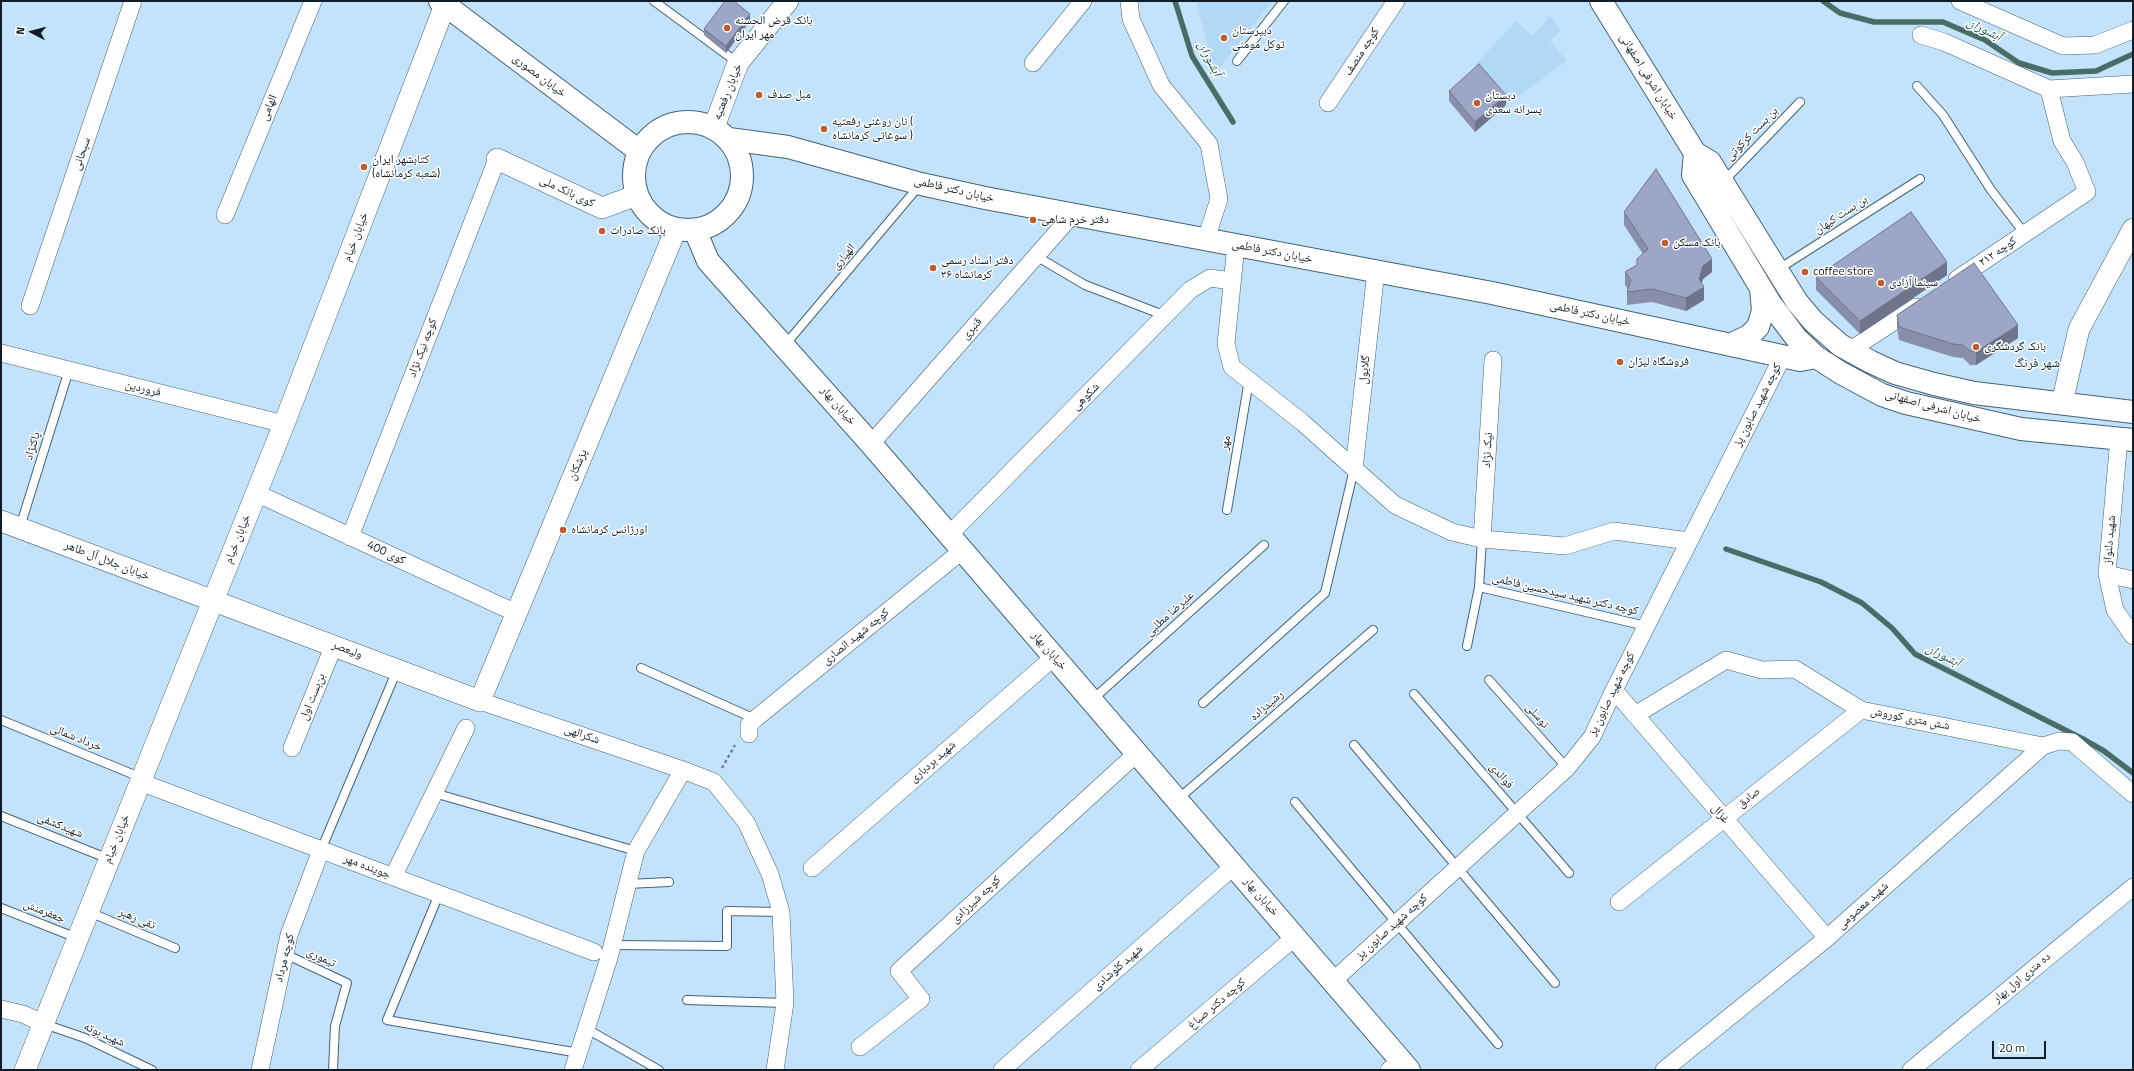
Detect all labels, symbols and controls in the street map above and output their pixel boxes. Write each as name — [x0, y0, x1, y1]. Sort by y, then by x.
north arrow — [12, 12, 52, 52]
place label: بانک قرض الحسنه مهر ایران — [735, 14, 813, 42]
water label: آبشوران — [1964, 15, 2004, 45]
marker: بانک قرض الحسنه مهر ایران — [722, 23, 732, 33]
place label: دبیرستان توکل مومنی — [1232, 24, 1285, 52]
street label: کوچه منصف — [1341, 25, 1383, 79]
text: N — [12, 26, 28, 35]
street label: خیابان اشرفی اصفهانی — [1616, 31, 1680, 123]
marker: دبیرستان توکل مومنی — [1219, 33, 1229, 43]
water label: آبشوران — [1194, 39, 1224, 79]
street label: خیابان مصوری — [509, 51, 569, 101]
street label: خیابان رفعتیه — [710, 62, 746, 122]
place label: مبل صدف — [767, 88, 811, 102]
place label: دبستان پسرانه سعدی — [1485, 89, 1542, 117]
marker: مبل صدف — [754, 90, 764, 100]
street label: الهامی — [257, 93, 281, 123]
marker: دبستان پسرانه سعدی — [1472, 98, 1482, 108]
street label: بن بست کرکوتی — [1723, 104, 1781, 164]
place label: نان روغنی رفعتیه ( سوغاتی کرمانشاه ) — [832, 115, 913, 143]
marker: نان روغنی رفعتیه ( سوغاتی کرمانشاه ) — [819, 124, 829, 134]
street label: سبحانی — [70, 136, 94, 172]
place label: کتابشهر ایران (شعبه کرمانشاه) — [372, 153, 440, 181]
marker: کتابشهر ایران (شعبه کرمانشاه) — [359, 162, 369, 172]
street label: کوی بانک ملی — [537, 173, 597, 211]
street label: خیابان دکتر فاطمی — [912, 174, 996, 206]
street label: بن بست کیهان — [1812, 192, 1870, 238]
street label: خیابان خیام — [340, 210, 372, 264]
place label: دفتر خرم شاهی — [1041, 213, 1109, 227]
marker: دفتر خرم شاهی — [1028, 215, 1038, 225]
place label: بانک صادرات — [610, 224, 666, 238]
marker: بانک صادرات — [597, 226, 607, 236]
street label: کوچه ۲۱۲ — [1976, 234, 2020, 270]
place label: بانک مسکن — [1673, 236, 1721, 250]
street label: خیابان دکتر فاطمی — [1230, 237, 1314, 267]
marker: بانک مسکن — [1660, 238, 1670, 248]
street label: الهیاری — [829, 241, 859, 273]
place label: دفتر اسناد رسمی ۳۶ کرمانشاه — [941, 254, 1013, 282]
marker: دفتر اسناد رسمی ۳۶ کرمانشاه — [928, 263, 938, 273]
place label: coffee store — [1813, 265, 1873, 279]
marker: coffee store — [1800, 267, 1810, 277]
place label: سینما آزادی — [1889, 276, 1938, 290]
marker: سینما آزادی — [1876, 278, 1886, 288]
street label: خیابان دکتر فاطمی — [1548, 298, 1632, 330]
street label: قنبری — [959, 315, 985, 343]
street label: کوچه نیک نژاد — [405, 317, 441, 379]
place label: بانک گردشگری — [1984, 340, 2046, 354]
marker: بانک گردشگری — [1971, 342, 1981, 352]
street label: گلایول — [1356, 355, 1374, 385]
place label: فروشگاه لیژان — [1628, 355, 1689, 369]
district label: شهر فرنگ — [2014, 356, 2060, 372]
marker: فروشگاه لیژان — [1615, 357, 1625, 367]
street label: کوچه شهید صابون پز — [1731, 361, 1785, 449]
street label: فروردین — [124, 378, 162, 400]
street label: شکوهی — [1069, 380, 1103, 414]
street label: خیابان بهار — [817, 384, 859, 428]
street label: خیابان اشرفی اصفهانی — [1884, 387, 1982, 427]
street label: پاکنژاد — [22, 430, 44, 462]
street label: نیک نژاد — [1480, 432, 1496, 468]
street label: مهر — [1218, 434, 1234, 452]
street label: پزشکان — [565, 447, 591, 483]
street label: خیابان خیام — [222, 512, 254, 566]
street label: شهید دلنواز — [2101, 515, 2119, 565]
place label: اورژانس کرمانشاه — [571, 523, 647, 537]
marker: اورژانس کرمانشاه — [558, 525, 568, 535]
street label: خیابان جلال آل طاهر — [62, 538, 152, 584]
street label: کوی 400 — [364, 538, 408, 568]
street label: کوچه دکتر شهید سیدحسین فاطمی — [1490, 571, 1640, 619]
street label: علیرضا مطلبی — [1143, 588, 1197, 640]
street label: کوچه شهید انصاری — [820, 606, 892, 668]
street label: خیابان بهار — [1028, 629, 1070, 673]
street label: ولیعصر — [330, 638, 364, 662]
water label: آبشوران — [1923, 641, 1963, 671]
street label: کوچه شهید صابون پز — [1585, 650, 1639, 738]
street label: بن‌بست اول — [297, 671, 329, 723]
street label: رشیدزاده — [1247, 687, 1287, 725]
street label: توسلی — [1522, 700, 1552, 732]
street label: شش متری کوروش — [1869, 704, 1951, 734]
street label: خرداد شمالی — [48, 721, 104, 755]
street label: شکرالهی — [562, 722, 602, 748]
street label: شهید بردباری — [907, 738, 959, 786]
street label: فوائدی — [1486, 760, 1516, 792]
street label: صادق — [1735, 785, 1763, 811]
street label: غزال — [1708, 801, 1732, 827]
street label: شهیدکشفی — [35, 810, 85, 842]
street label: خیابان خیام — [101, 812, 133, 866]
street label: جوینده مهر — [342, 852, 392, 882]
street label: کوچه شیرزادی — [948, 873, 1004, 927]
street label: خیابان بهار — [1240, 875, 1282, 919]
street label: شهید معصومی — [1834, 879, 1892, 933]
street label: کوچه شهید صابون پز — [1353, 891, 1431, 963]
street label: جعفرمنش — [21, 897, 67, 927]
street label: تقی رهبر — [116, 905, 158, 933]
street label: کوچه مرداد — [272, 932, 298, 984]
street label: شهید کلوشادی — [1090, 942, 1146, 994]
street label: تیموری — [304, 945, 338, 971]
street label: ده متری اول بهار — [1990, 950, 2054, 1006]
street label: کوچه دکتر صباغ — [1185, 976, 1249, 1032]
street label: شهید بوته — [81, 1020, 127, 1050]
scale bar — [1994, 1033, 2048, 1059]
text: 20 m — [1999, 1038, 2025, 1057]

